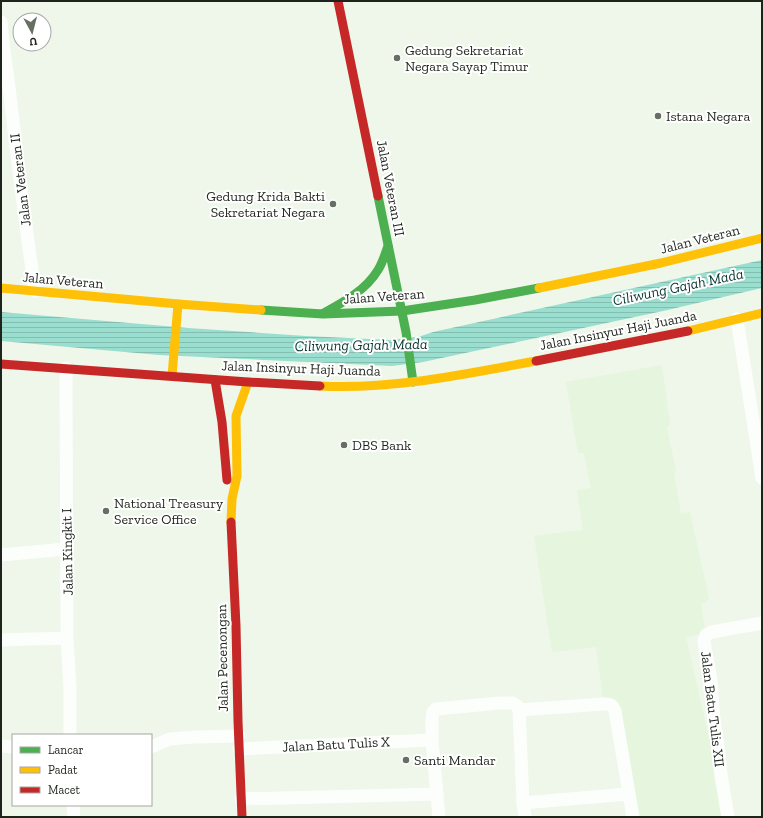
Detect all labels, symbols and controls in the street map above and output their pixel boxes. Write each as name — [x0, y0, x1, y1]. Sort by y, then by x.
north arrow — [12, 12, 52, 52]
text: U — [28, 34, 38, 48]
place label: Gedung Sekretariat Negara Sayap Timur — [405, 42, 529, 75]
marker: Gedung Sekretariat Negara Sayap Timur — [392, 53, 402, 63]
place label: Istana Negara — [666, 108, 750, 125]
marker: Istana Negara — [653, 111, 663, 121]
street label: Jalan Veteran II — [6, 133, 35, 227]
street label: Jalan Veteran III — [373, 138, 408, 238]
place label: Gedung Krida Bakti Sekretariat Negara — [206, 188, 325, 221]
marker: Gedung Krida Bakti Sekretariat Negara — [328, 199, 338, 209]
street label: Jalan Veteran — [659, 221, 742, 258]
water label: Ciliwung Gajah Mada — [611, 264, 745, 310]
street label: Jalan Veteran — [22, 268, 104, 293]
street label: Jalan Veteran — [343, 285, 425, 308]
street label: Jalan Insinyur Haji Juanda — [538, 307, 698, 354]
water label: Ciliwung Gajah Mada — [294, 335, 428, 355]
street label: Jalan Insinyur Haji Juanda — [221, 357, 381, 380]
place label: DBS Bank — [352, 437, 412, 454]
marker: DBS Bank — [339, 440, 349, 450]
place label: National Treasury Service Office — [114, 495, 224, 528]
marker: National Treasury Service Office — [101, 506, 111, 516]
street label: Jalan Kingkit I — [58, 508, 77, 596]
street label: Jalan Pecenongan — [213, 604, 232, 712]
street label: Jalan Batu Tulis XII — [697, 650, 728, 768]
street label: Jalan Batu Tulis X — [282, 733, 390, 756]
legend — [12, 734, 152, 806]
text: Lancar — [48, 743, 84, 757]
place label: Santi Mandar — [414, 752, 496, 769]
marker: Santi Mandar — [401, 755, 411, 765]
text: Padat — [48, 763, 78, 777]
text: Macet — [48, 783, 80, 797]

